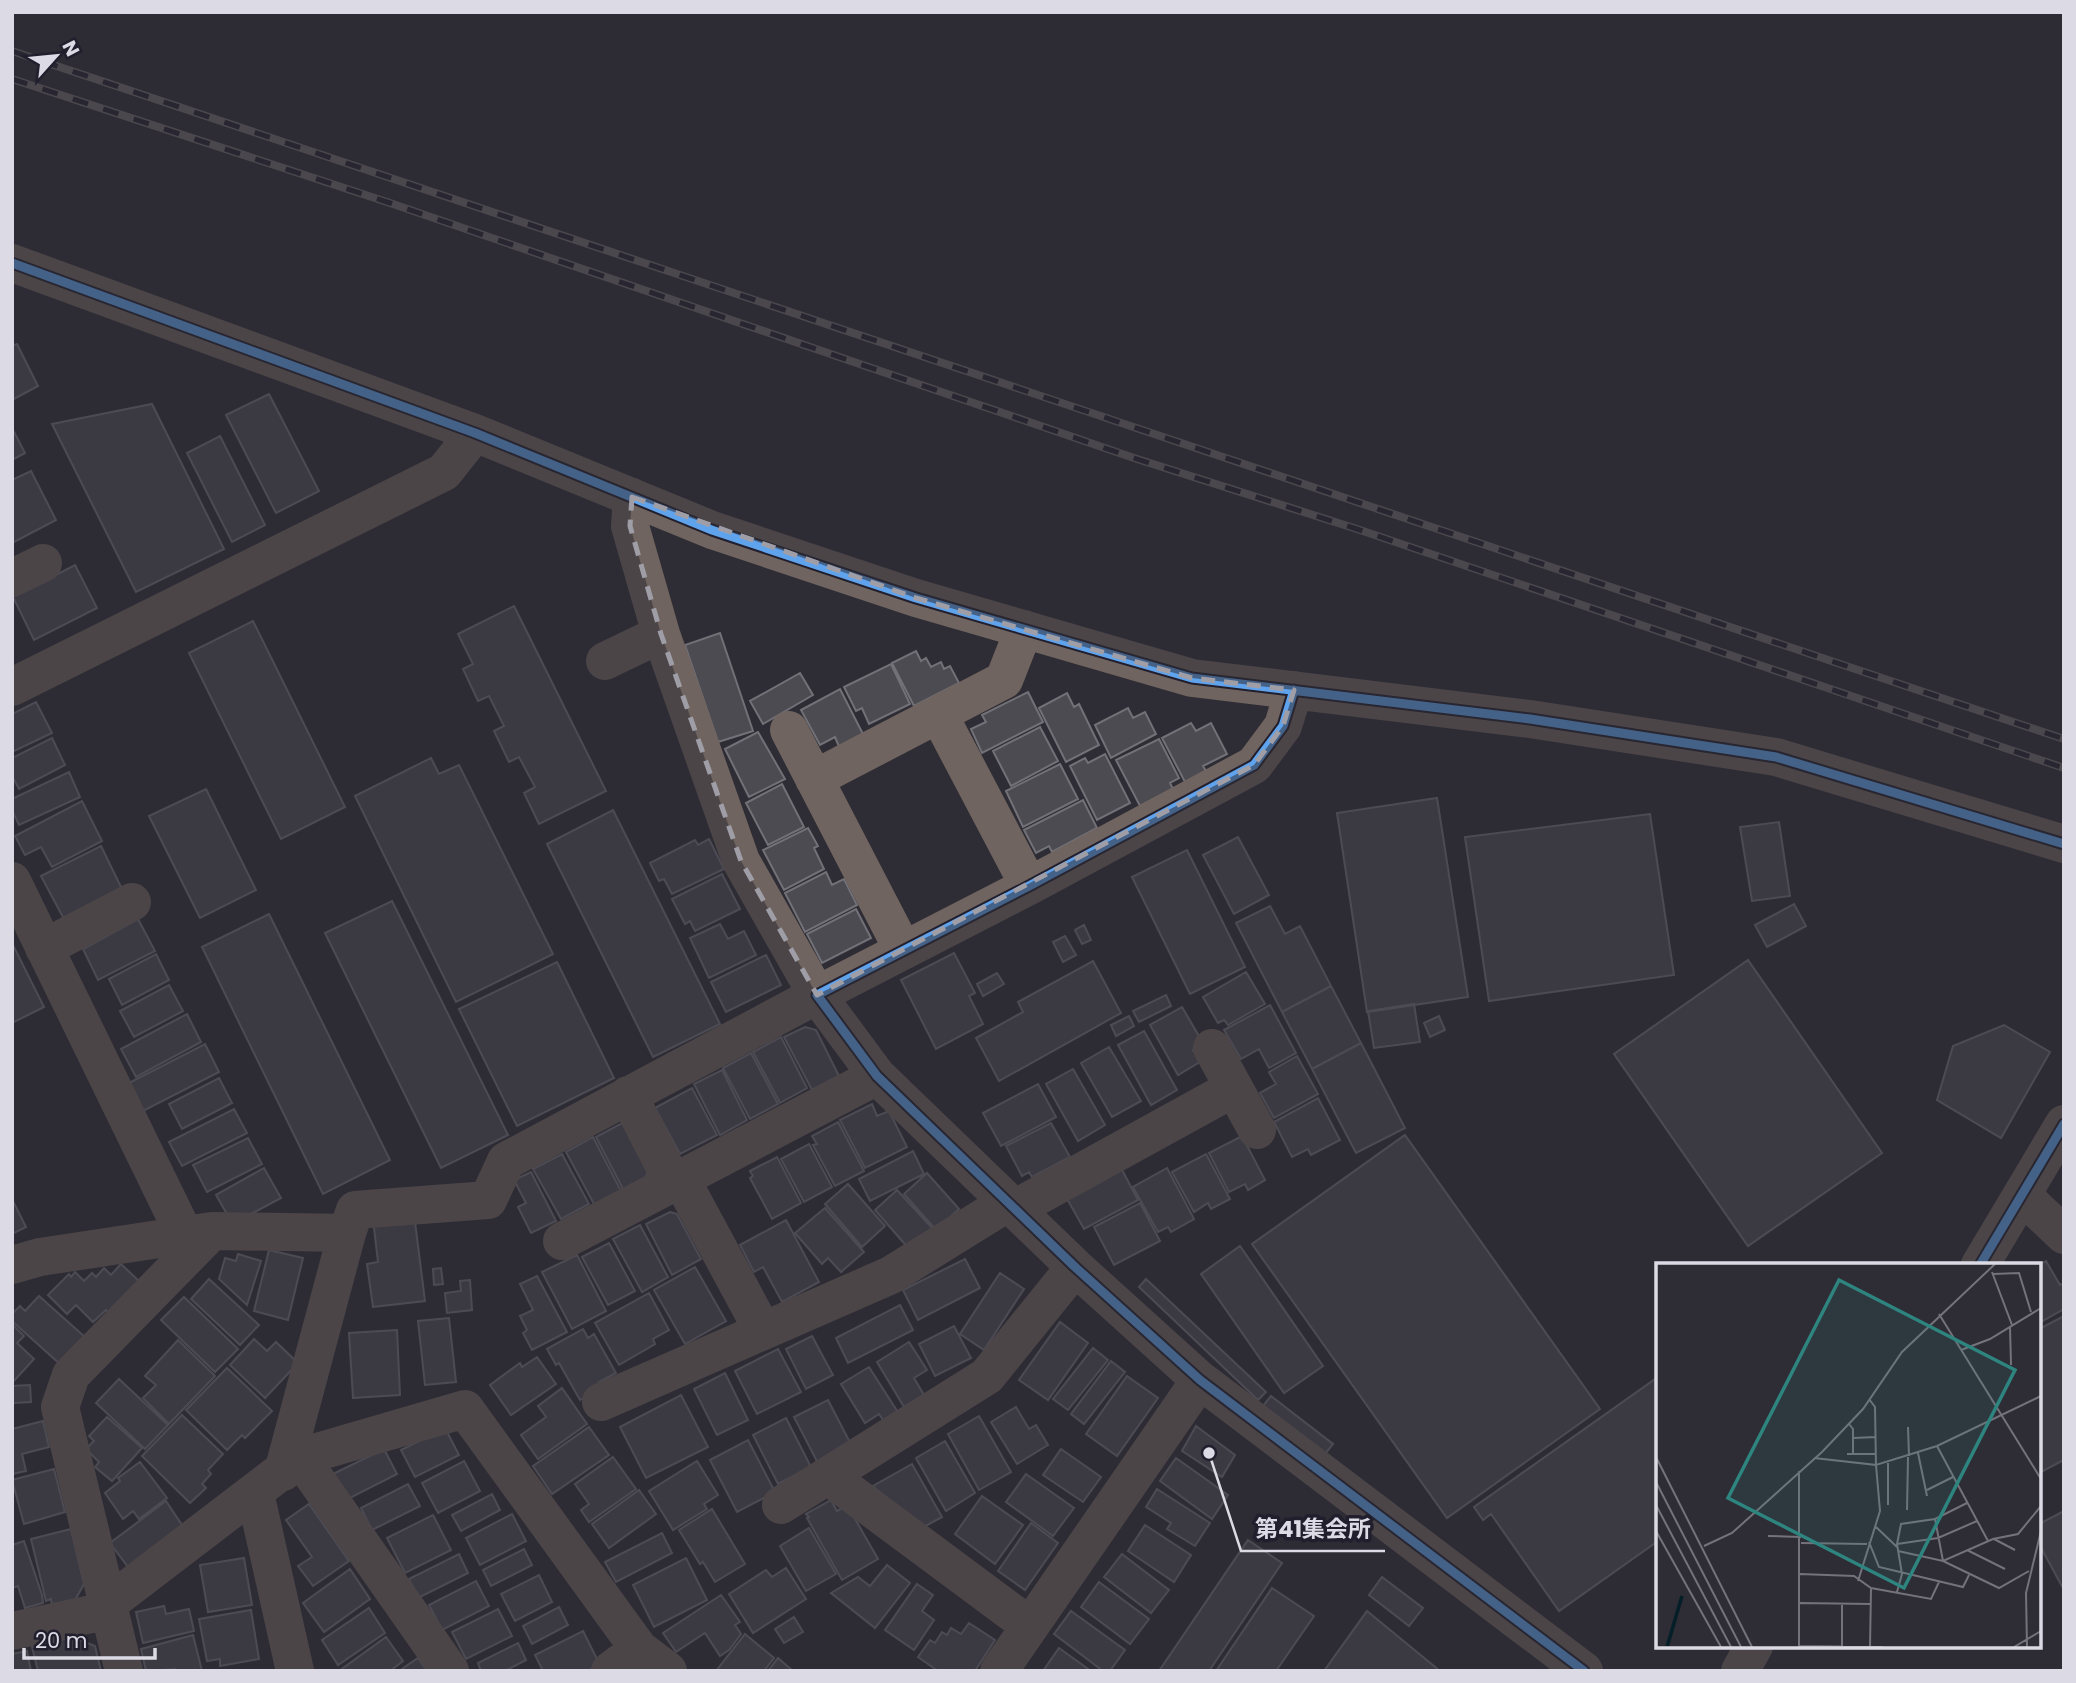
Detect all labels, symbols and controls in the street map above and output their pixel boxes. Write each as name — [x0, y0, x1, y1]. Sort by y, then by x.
north arrow — [21, 21, 91, 91]
text: N — [55, 36, 86, 61]
inset map — [1656, 1263, 2041, 1648]
callout: 第41集会所 — [1241, 1507, 1385, 1551]
text: 第41集会所 — [1255, 1513, 1371, 1545]
scale bar — [24, 1616, 156, 1660]
text: 20 m — [35, 1626, 88, 1655]

